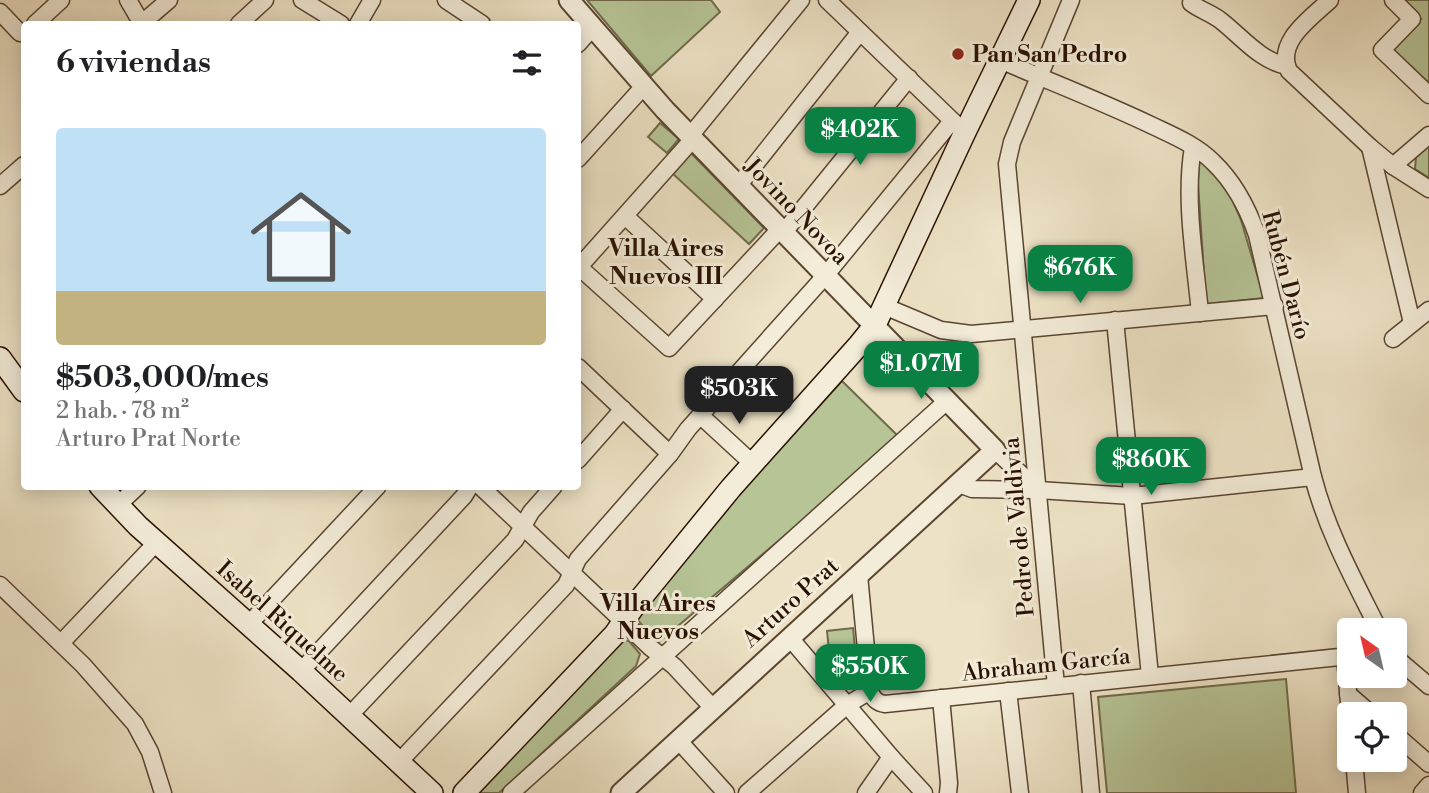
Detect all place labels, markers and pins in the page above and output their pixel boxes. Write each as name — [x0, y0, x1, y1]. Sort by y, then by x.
place label: Pan San Pedro — [972, 41, 1127, 69]
marker: Pan San Pedro — [950, 46, 966, 62]
pin: $402K — [811, 108, 909, 167]
pin: $676K — [1031, 246, 1129, 305]
pin: $1.07M — [864, 342, 978, 401]
pin: $503K — [690, 366, 788, 426]
pin: $860K — [1102, 438, 1200, 497]
pin: $550K — [821, 644, 919, 704]

